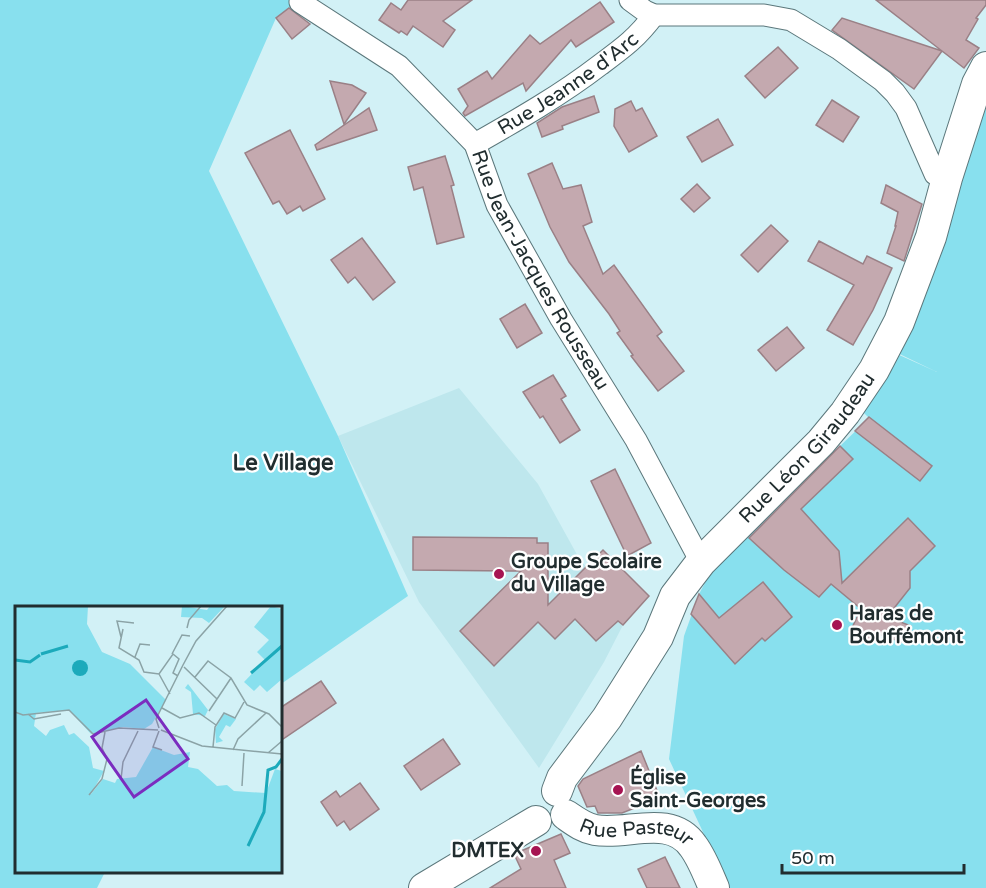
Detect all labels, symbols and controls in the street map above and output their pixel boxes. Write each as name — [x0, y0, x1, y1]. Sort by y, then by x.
street label: Rue Jeanne d'Arc — [493, 28, 644, 140]
street label: Rue Jean-Jacques Rousseau — [466, 147, 614, 395]
street label: Rue Léon Giraudeau — [734, 368, 881, 529]
district label: Le Village — [232, 450, 334, 476]
place label: Groupe Scolaire du Village — [511, 550, 662, 597]
marker: Groupe Scolaire du Village — [492, 567, 506, 581]
place label: Haras de Bouffémont — [849, 602, 964, 649]
inset map — [15, 606, 282, 873]
marker: Haras de Bouffémont — [830, 618, 844, 632]
place label: Église Saint-Georges — [630, 764, 766, 813]
marker: Église Saint-Georges — [611, 783, 625, 797]
street label: Rue Pasteur — [576, 814, 699, 851]
scale bar — [782, 837, 964, 875]
place label: DMTEX — [451, 839, 524, 863]
marker: DMTEX — [529, 844, 543, 858]
text: 50 m — [791, 847, 835, 869]

